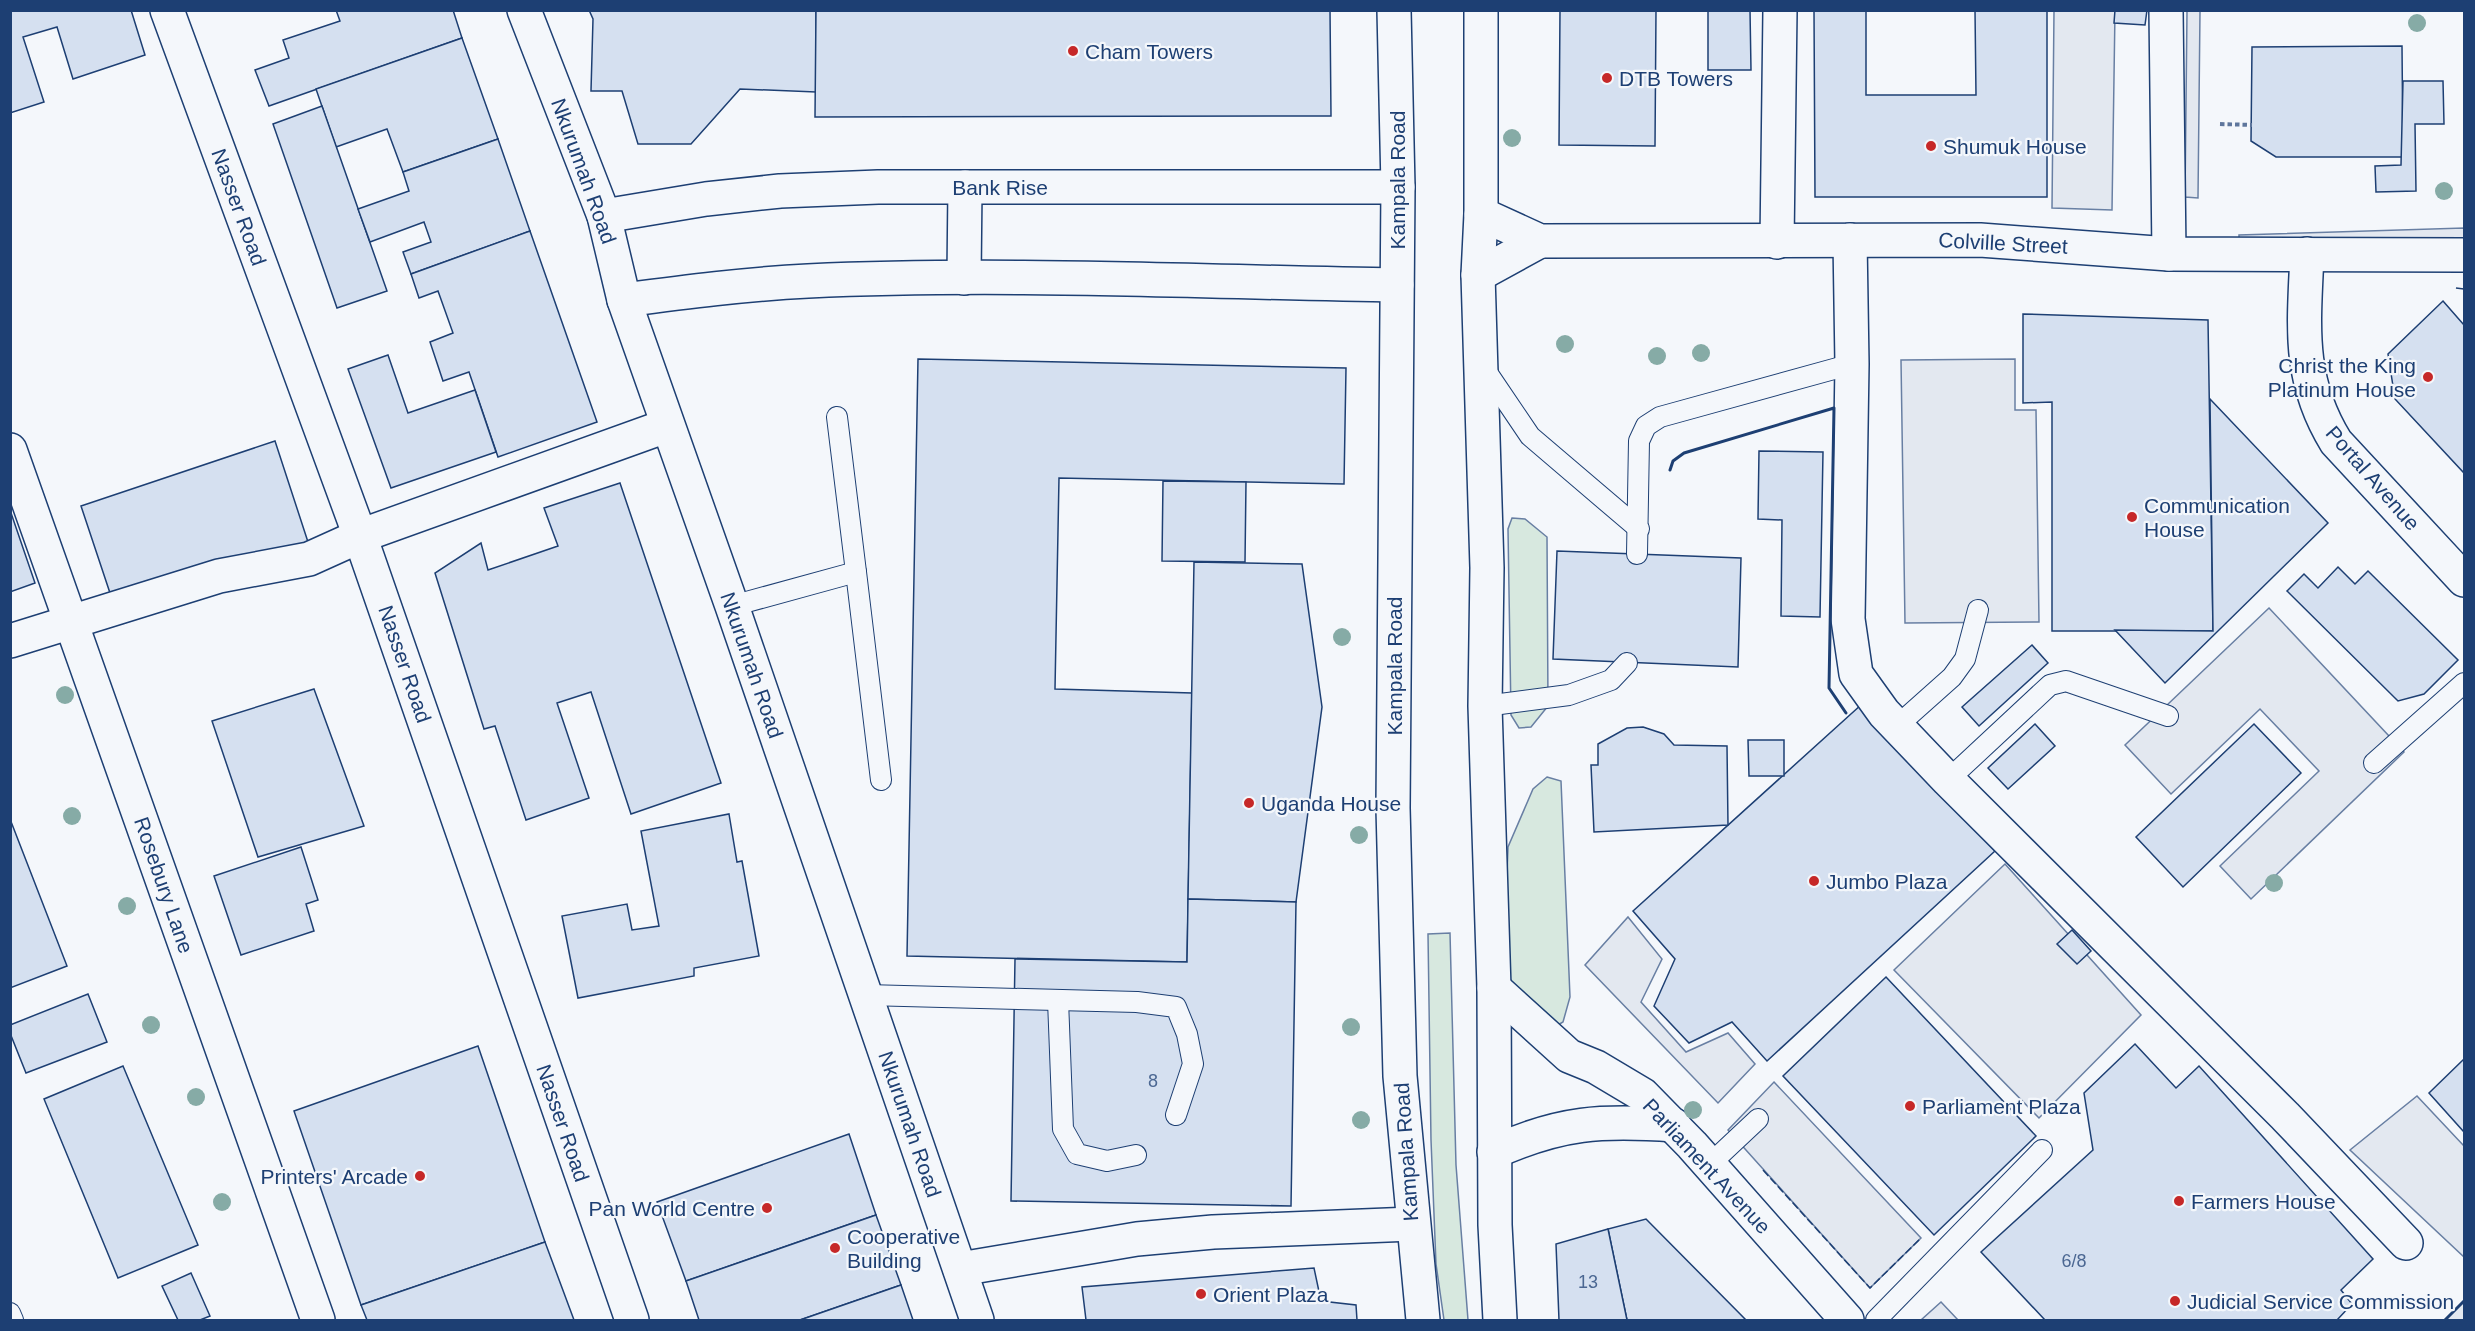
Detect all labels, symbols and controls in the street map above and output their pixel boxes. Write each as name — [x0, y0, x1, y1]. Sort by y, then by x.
place label: Cham Towers — [1085, 40, 1213, 63]
marker: Cham Towers — [1066, 44, 1080, 58]
place label: DTB Towers — [1619, 67, 1733, 90]
marker: DTB Towers — [1600, 71, 1614, 85]
street label: Nkurumah Road — [547, 95, 621, 247]
street label: Kampala Road — [1386, 111, 1409, 249]
place label: Shumuk House — [1943, 135, 2087, 158]
marker: Shumuk House — [1924, 139, 1938, 153]
street label: Nasser Road — [207, 145, 271, 269]
street label: Bank Rise — [952, 176, 1048, 199]
street label: Colville Street — [1938, 228, 2068, 258]
place label: Christ the King Platinum House — [2268, 354, 2416, 401]
marker: Christ the King Platinum House — [2421, 370, 2435, 384]
street label: Portal Avenue — [2322, 421, 2424, 535]
place label: Communication House — [2144, 494, 2290, 541]
marker: Communication House — [2125, 510, 2139, 524]
street label: Nkurumah Road — [716, 589, 788, 741]
street label: Kampala Road — [1383, 597, 1406, 735]
street label: Nasser Road — [374, 602, 436, 726]
place label: Uganda House — [1261, 792, 1401, 815]
marker: Uganda House — [1242, 796, 1256, 810]
street label: Rosebury Lane — [130, 814, 198, 956]
place label: Jumbo Plaza — [1826, 870, 1948, 893]
marker: Jumbo Plaza — [1807, 874, 1821, 888]
street label: Nkurumah Road — [874, 1048, 946, 1200]
street label: Nasser Road — [532, 1061, 594, 1185]
house number: 8 — [1148, 1071, 1158, 1091]
street label: Kampala Road — [1390, 1082, 1422, 1222]
street label: Parliament Avenue — [1639, 1094, 1775, 1238]
place label: Parliament Plaza — [1922, 1095, 2081, 1118]
marker: Parliament Plaza — [1903, 1099, 1917, 1113]
place label: Printers' Arcade — [260, 1165, 408, 1188]
marker: Printers' Arcade — [413, 1169, 427, 1183]
place label: Farmers House — [2191, 1190, 2336, 1213]
marker: Farmers House — [2172, 1194, 2186, 1208]
place label: Pan World Centre — [588, 1197, 755, 1220]
marker: Pan World Centre — [760, 1201, 774, 1215]
place label: Cooperative Building — [847, 1225, 960, 1272]
marker: Cooperative Building — [828, 1241, 842, 1255]
house number: 6/8 — [2061, 1251, 2087, 1271]
house number: 13 — [1578, 1272, 1598, 1292]
place label: Orient Plaza — [1213, 1283, 1329, 1306]
marker: Orient Plaza — [1194, 1287, 1208, 1301]
place label: Judicial Service Commission — [2187, 1290, 2454, 1313]
marker: Judicial Service Commission — [2168, 1294, 2182, 1308]

